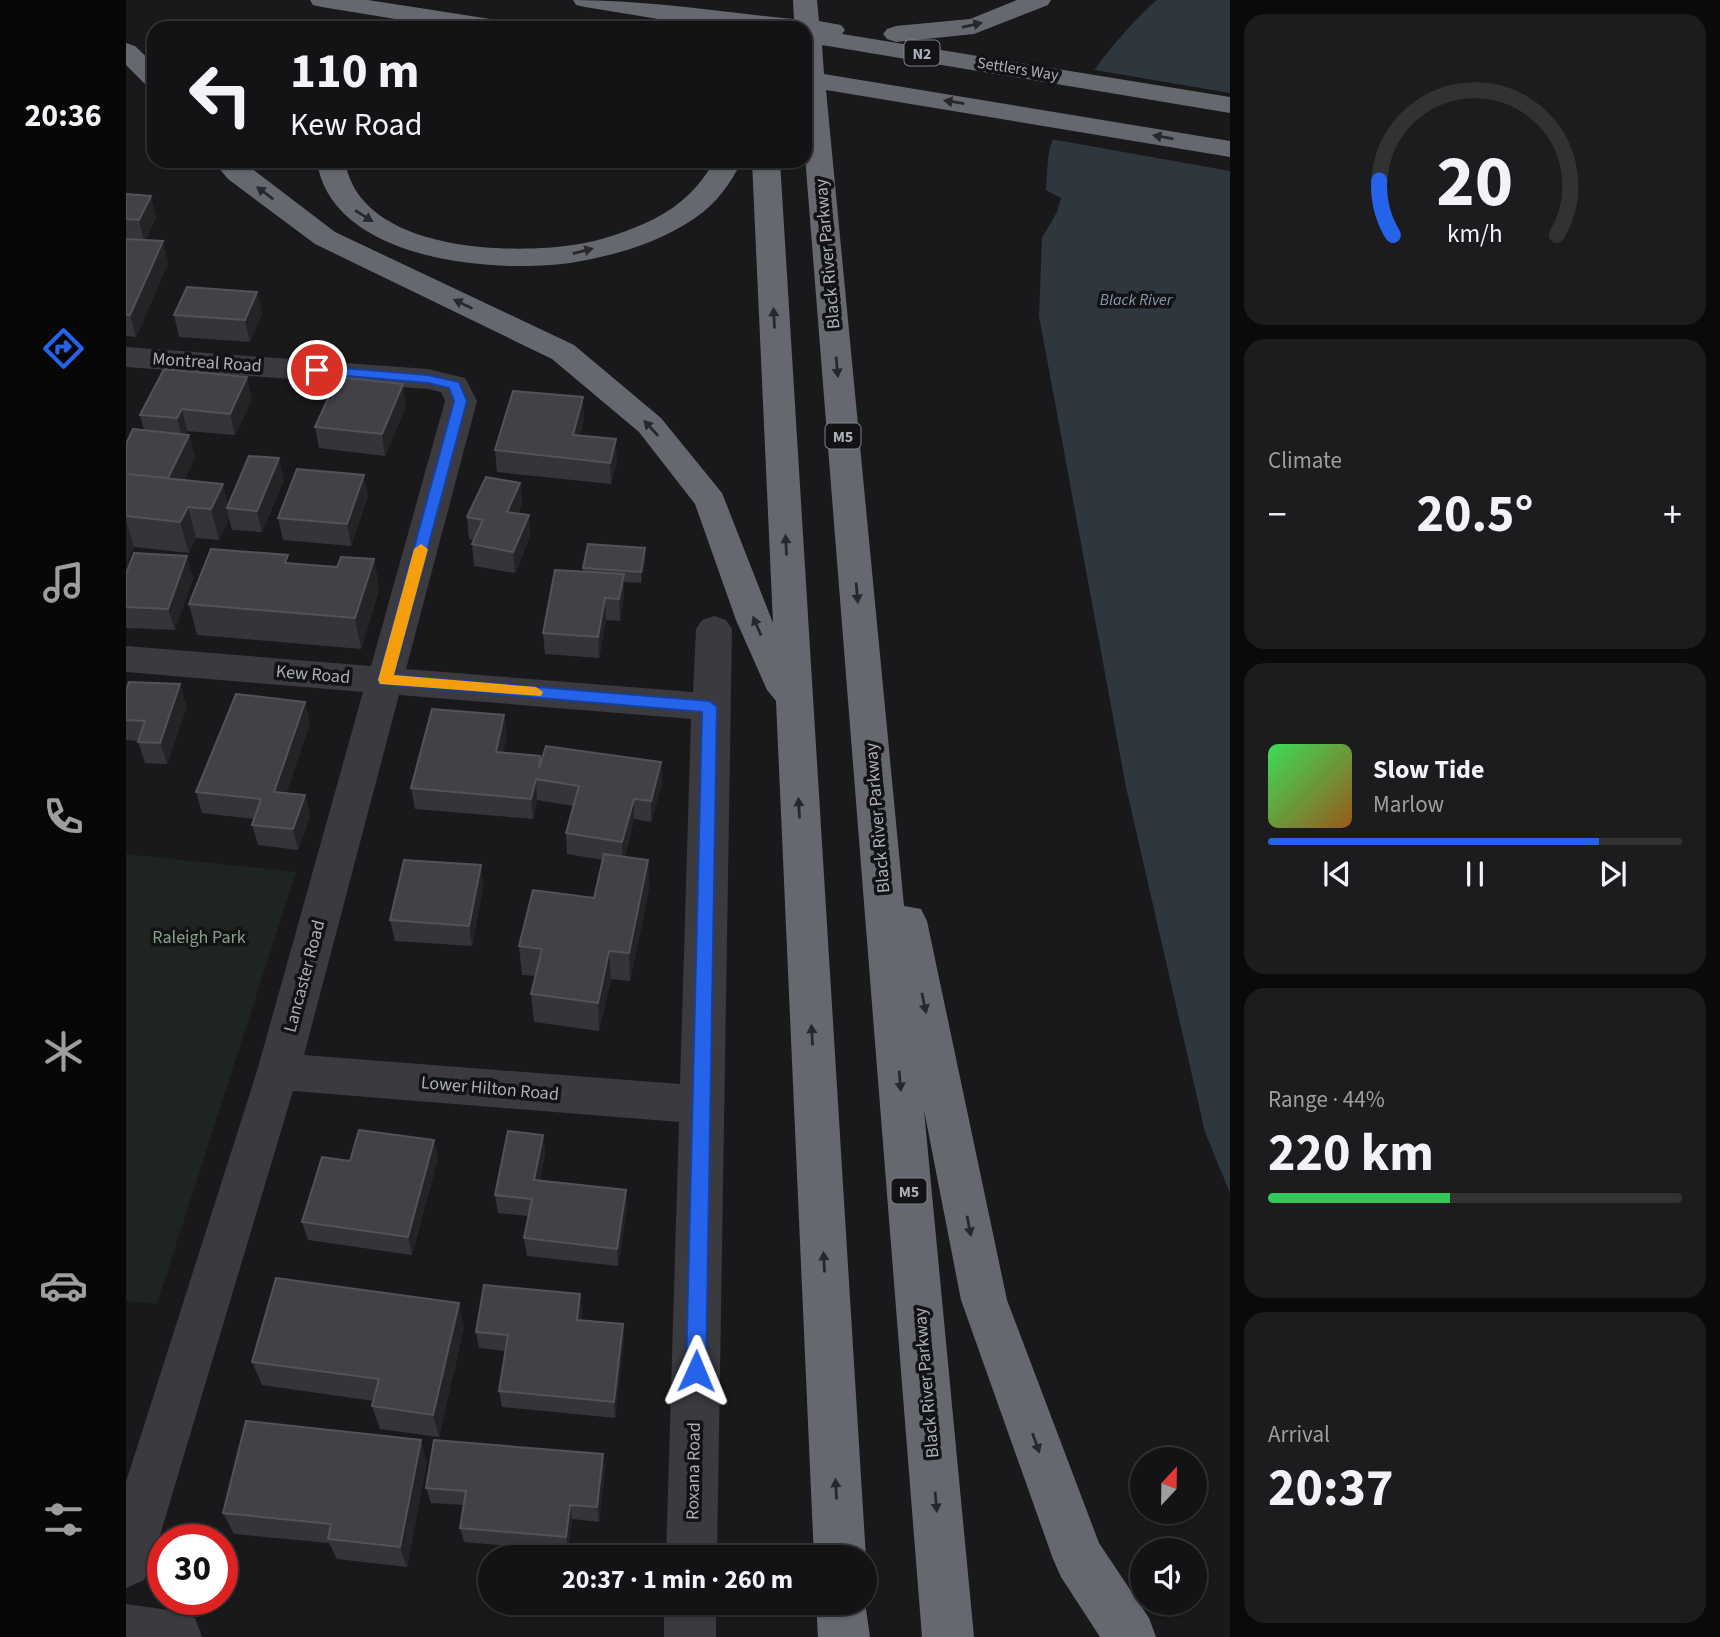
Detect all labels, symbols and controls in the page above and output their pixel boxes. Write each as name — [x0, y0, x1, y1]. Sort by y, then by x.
one-way arrow — [961, 19, 983, 30]
text: 110 m — [290, 37, 419, 107]
road number: N2 — [904, 40, 940, 66]
icon: left — [175, 49, 266, 140]
street label: Settlers Way — [976, 52, 1061, 86]
text: 20:36 — [24, 93, 102, 139]
one-way arrow — [943, 97, 965, 108]
text: Kew Road — [290, 102, 422, 148]
text: 20 — [1437, 131, 1513, 235]
one-way arrow — [1152, 132, 1174, 143]
street label: Black River Parkway — [808, 177, 847, 330]
one-way arrow — [257, 186, 275, 201]
one-way arrow — [354, 210, 373, 222]
text: km/h — [1447, 216, 1503, 252]
one-way arrow — [572, 245, 594, 256]
water label: Black River — [1100, 289, 1174, 311]
one-way arrow — [453, 298, 473, 310]
one-way arrow — [768, 307, 779, 329]
icon: directions — [39, 324, 88, 373]
pin — [287, 340, 347, 400]
street label: Montreal Road — [152, 346, 262, 379]
icon: arrive — [298, 351, 336, 389]
one-way arrow — [832, 356, 843, 378]
one-way arrow — [643, 419, 659, 437]
road number: M5 — [826, 424, 860, 448]
text: Climate — [1268, 444, 1342, 477]
text: 20.5° — [1417, 478, 1533, 552]
text: − — [1268, 488, 1287, 542]
text: + — [1663, 488, 1682, 542]
one-way arrow — [780, 534, 791, 556]
icon: music — [39, 558, 88, 607]
one-way arrow — [852, 583, 863, 605]
one-way arrow — [751, 616, 762, 637]
street label: Kew Road — [275, 659, 351, 690]
street label: Black River Parkway — [858, 741, 897, 894]
text: Slow Tide — [1373, 751, 1484, 788]
text: Marlow — [1373, 788, 1444, 821]
icon: phone — [39, 792, 88, 841]
one-way arrow — [794, 797, 805, 819]
icon: previous — [1318, 855, 1356, 893]
icon: pause — [1456, 855, 1494, 893]
icon: next — [1594, 855, 1632, 893]
street label: Lancaster Road — [278, 917, 331, 1035]
park label: Raleigh Park — [152, 925, 246, 950]
one-way arrow — [918, 992, 929, 1014]
one-way arrow — [806, 1024, 817, 1046]
icon: climate — [39, 1027, 88, 1076]
street label: Lower Hilton Road — [420, 1070, 560, 1107]
one-way arrow — [895, 1070, 906, 1092]
text: Range · 44% — [1268, 1083, 1385, 1116]
text: 220 km — [1268, 1117, 1434, 1191]
road number: M5 — [892, 1178, 926, 1204]
one-way arrow — [964, 1215, 975, 1237]
one-way arrow — [818, 1251, 829, 1273]
icon: car — [39, 1261, 88, 1310]
street label: Black River Parkway — [907, 1306, 946, 1459]
position arrow — [659, 1334, 733, 1408]
text: Arrival — [1268, 1418, 1330, 1451]
street label: Roxana Road — [680, 1422, 707, 1520]
one-way arrow — [1031, 1432, 1042, 1453]
north arrow — [1130, 1447, 1208, 1524]
map controls — [1130, 1447, 1207, 1615]
text: 20:37 — [1268, 1452, 1393, 1526]
one-way arrow — [830, 1478, 841, 1500]
one-way arrow — [931, 1492, 942, 1514]
icon: filters — [39, 1495, 88, 1544]
speed limit sign: 30 — [147, 1524, 238, 1615]
button: sound — [1130, 1538, 1207, 1615]
text: 20:37 · 1 min · 260 m — [562, 1561, 793, 1598]

